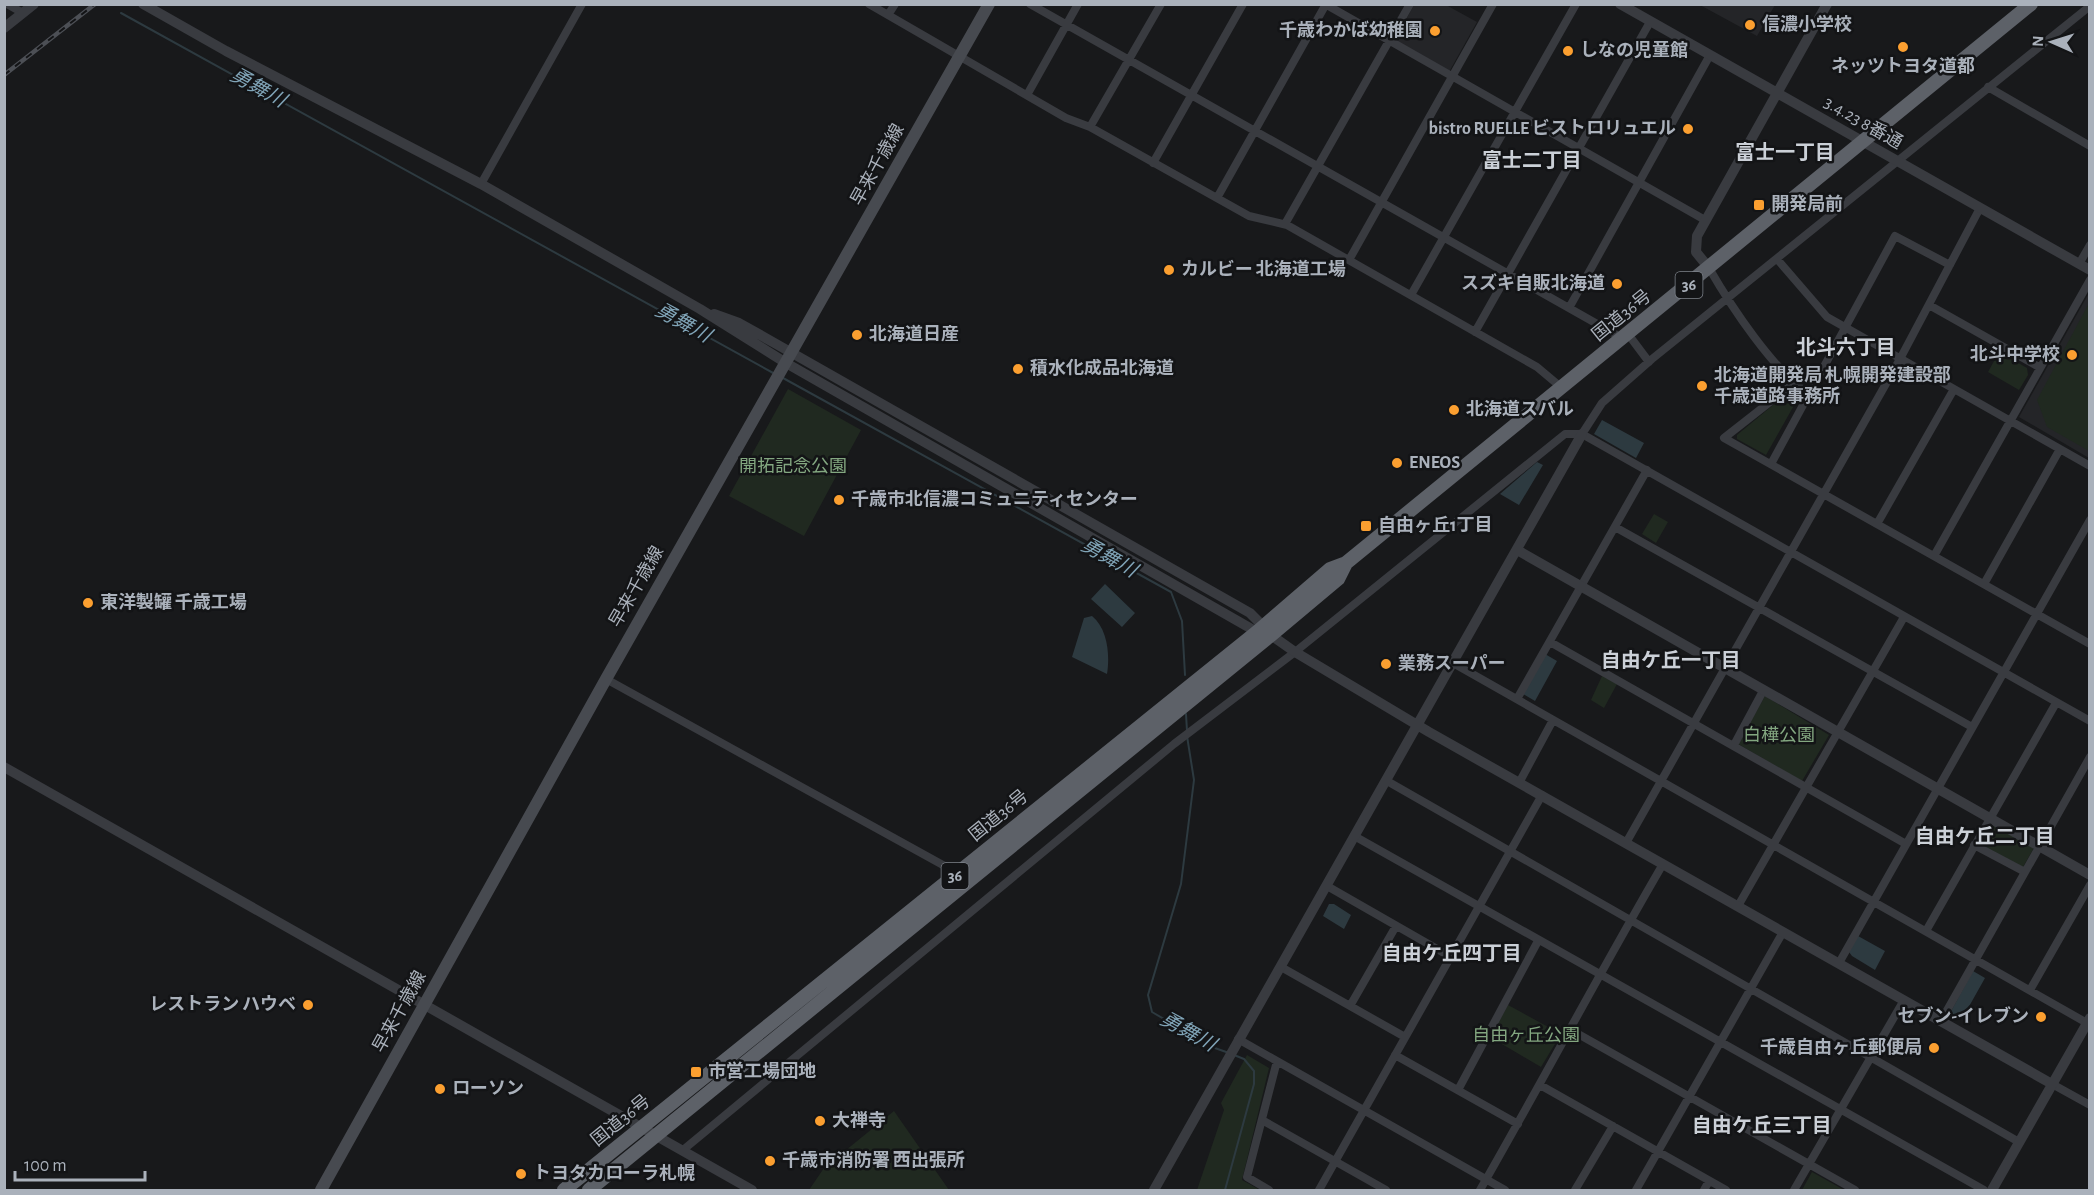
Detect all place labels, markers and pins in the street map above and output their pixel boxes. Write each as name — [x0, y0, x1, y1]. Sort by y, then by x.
place label: 信濃小学校 — [1762, 14, 1852, 34]
marker: 信濃小学校 — [1743, 18, 1757, 32]
place label: 千歳わかば幼稚園 — [1279, 20, 1423, 40]
marker: 千歳わかば幼稚園 — [1428, 24, 1442, 38]
place label: しなの児童館 — [1580, 40, 1688, 60]
marker: ネッツトヨタ道都 — [1896, 40, 1910, 54]
marker: しなの児童館 — [1561, 44, 1575, 58]
place label: ネッツトヨタ道都 — [1831, 56, 1975, 76]
place label: bistro RUELLE ビストロリュエル — [1429, 118, 1676, 138]
marker: bistro RUELLE ビストロリュエル — [1681, 122, 1695, 136]
place label: 開発局前 — [1771, 194, 1843, 214]
marker: 開発局前 — [1752, 198, 1766, 212]
place label: カルビー 北海道工場 — [1181, 259, 1346, 279]
marker: カルビー 北海道工場 — [1162, 263, 1176, 277]
place label: スズキ自販北海道 — [1461, 273, 1605, 293]
marker: スズキ自販北海道 — [1610, 277, 1624, 291]
place label: 北海道日産 — [869, 324, 959, 344]
marker: 北海道日産 — [850, 328, 864, 342]
place label: 北斗中学校 — [1970, 344, 2060, 364]
marker: 北斗中学校 — [2065, 348, 2079, 362]
place label: 積水化成品北海道 — [1030, 358, 1174, 378]
marker: 積水化成品北海道 — [1011, 362, 1025, 376]
place label: 北海道開発局 札幌開発建設部 千歳道路事務所 — [1714, 365, 1951, 406]
marker: 北海道開発局 札幌開発建設部 千歳道路事務所 — [1695, 379, 1709, 393]
place label: 北海道スバル — [1466, 399, 1574, 419]
marker: 北海道スバル — [1447, 403, 1461, 417]
place label: ENEOS — [1409, 454, 1460, 472]
marker: ENEOS — [1390, 456, 1404, 470]
place label: 千歳市北信濃コミュニティセンター — [851, 489, 1138, 509]
marker: 千歳市北信濃コミュニティセンター — [832, 493, 846, 507]
place label: 自由ヶ丘1丁目 — [1378, 515, 1492, 535]
marker: 自由ヶ丘1丁目 — [1359, 519, 1373, 533]
place label: 東洋製罐 千歳工場 — [100, 592, 247, 612]
marker: 東洋製罐 千歳工場 — [81, 596, 95, 610]
place label: 業務スーパー — [1398, 653, 1506, 673]
marker: 業務スーパー — [1379, 657, 1393, 671]
place label: レストラン ハウベ — [149, 995, 296, 1014]
marker: レストラン ハウベ — [301, 998, 315, 1012]
place label: セブン-イレブン — [1898, 1006, 2029, 1026]
marker: セブン-イレブン — [2034, 1010, 2048, 1024]
place label: 千歳自由ヶ丘郵便局 — [1760, 1037, 1922, 1057]
marker: 千歳自由ヶ丘郵便局 — [1927, 1041, 1941, 1055]
place label: 市営工場団地 — [708, 1061, 816, 1081]
marker: 市営工場団地 — [689, 1065, 703, 1079]
place label: ローソン — [452, 1080, 524, 1098]
marker: ローソン — [433, 1082, 447, 1096]
place label: 大禅寺 — [832, 1111, 886, 1130]
marker: 大禅寺 — [813, 1114, 827, 1128]
place label: 千歳市消防署 西出張所 — [782, 1150, 965, 1170]
marker: 千歳市消防署 西出張所 — [763, 1154, 777, 1168]
place label: トヨタカローラ札幌 — [533, 1164, 695, 1183]
marker: トヨタカローラ札幌 — [514, 1167, 528, 1181]

